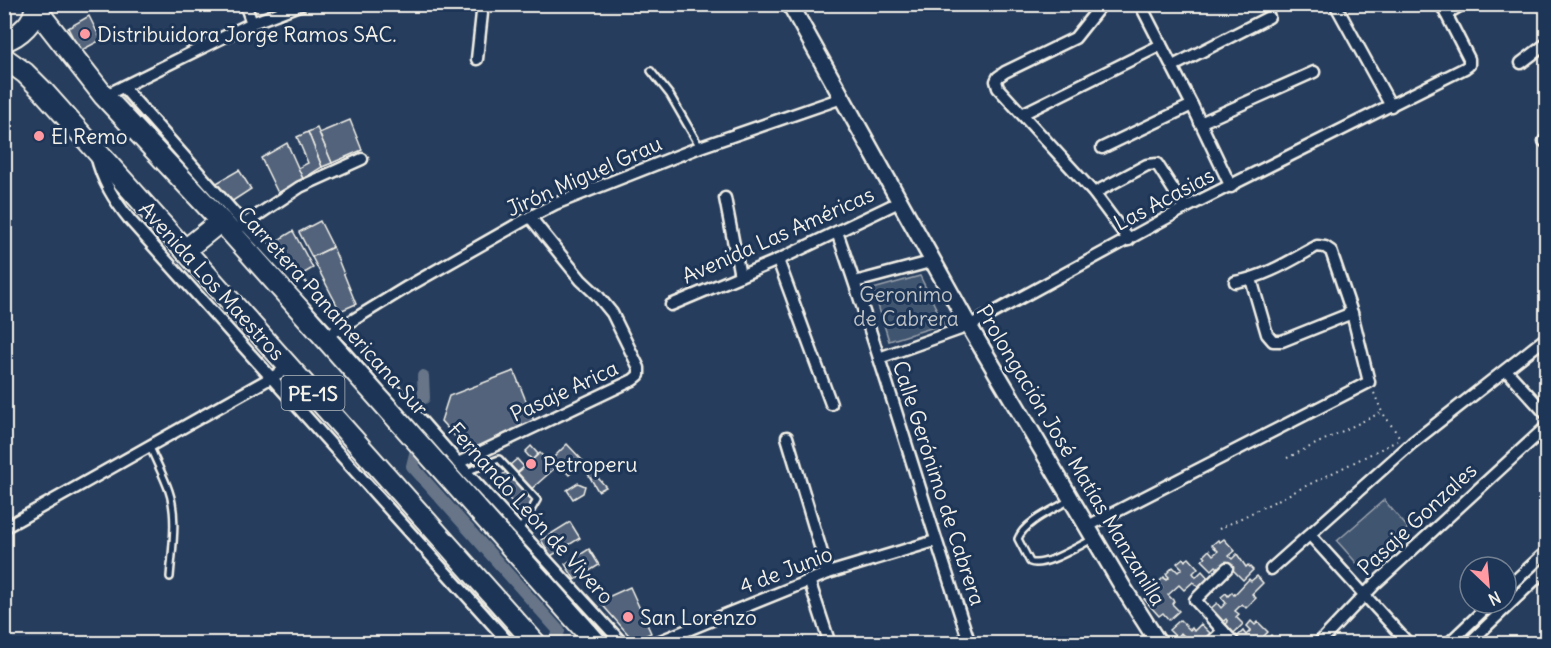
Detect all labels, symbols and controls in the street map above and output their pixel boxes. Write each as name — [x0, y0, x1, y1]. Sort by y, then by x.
place label: Distribuidora Jorge Ramos SAC. — [97, 21, 397, 48]
marker: Distribuidora Jorge Ramos SAC. — [78, 27, 92, 41]
place label: El Remo — [51, 123, 128, 150]
marker: El Remo — [32, 129, 46, 143]
street label: Jirón Miguel Grau — [502, 130, 666, 222]
street label: Las Acasias — [1109, 161, 1219, 237]
street label: Avenida Las Américas — [678, 180, 878, 290]
street label: Avenida Los Maestros — [133, 196, 291, 366]
street label: Carretera Panamericana Sur — [232, 201, 434, 422]
park label: Geronimo de Cabrera — [853, 281, 959, 332]
street label: Prolongación José Matías Manzanilla — [970, 300, 1172, 610]
street label: Pasaje Arica — [506, 354, 622, 428]
street label: Calle Gerónimo de Cabrera — [887, 357, 991, 609]
road number: PE-1S — [282, 376, 344, 410]
street label: Fernando León de Vivero — [442, 417, 620, 609]
place label: Petroperu — [543, 451, 638, 478]
marker: Petroperu — [524, 457, 538, 471]
street label: Pasaje Gonzales — [1352, 457, 1482, 581]
street label: 4 de Junio — [736, 540, 836, 600]
north arrow — [1458, 555, 1518, 615]
text: N — [1485, 587, 1504, 610]
place label: San Lorenzo — [640, 604, 757, 631]
marker: San Lorenzo — [621, 610, 635, 624]

